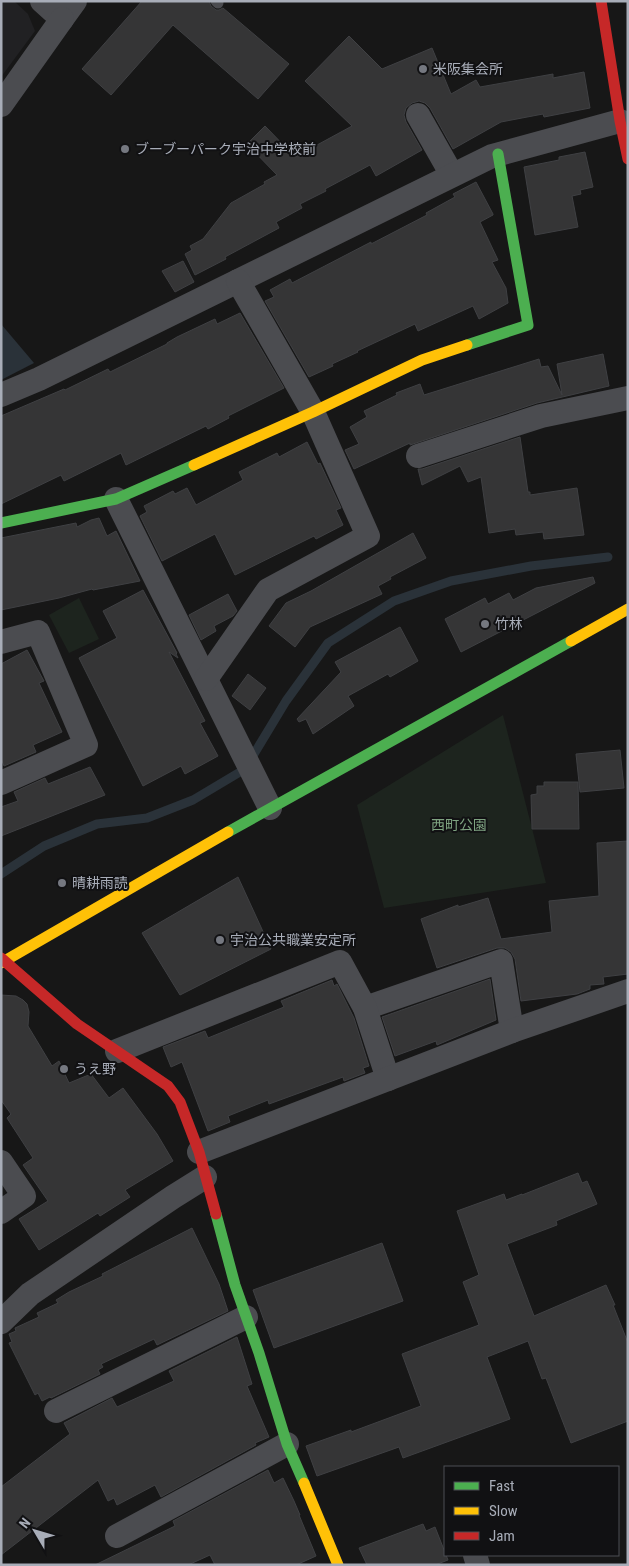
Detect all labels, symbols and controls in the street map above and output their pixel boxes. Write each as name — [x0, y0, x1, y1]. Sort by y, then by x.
place label: 米阪集会所 — [433, 61, 503, 77]
marker: 米阪集会所 — [417, 63, 429, 75]
place label: ブーブーパーク宇治中学校前 — [135, 141, 316, 157]
marker: ブーブーパーク宇治中学校前 — [119, 143, 131, 155]
place label: 竹林 — [495, 616, 523, 632]
marker: 竹林 — [479, 618, 491, 630]
park label: 西町公園 — [431, 817, 487, 833]
place label: 晴耕雨読 — [72, 875, 128, 891]
marker: 晴耕雨読 — [56, 877, 68, 889]
place label: 宇治公共職業安定所 — [230, 932, 356, 948]
marker: 宇治公共職業安定所 — [214, 934, 226, 946]
place label: うえ野 — [74, 1061, 116, 1077]
marker: うえ野 — [58, 1063, 70, 1075]
legend — [444, 1466, 619, 1556]
text: Fast — [489, 1477, 514, 1495]
text: Slow — [489, 1502, 518, 1520]
north arrow — [10, 1506, 60, 1556]
text: N — [16, 1515, 34, 1531]
text: Jam — [489, 1527, 515, 1545]

